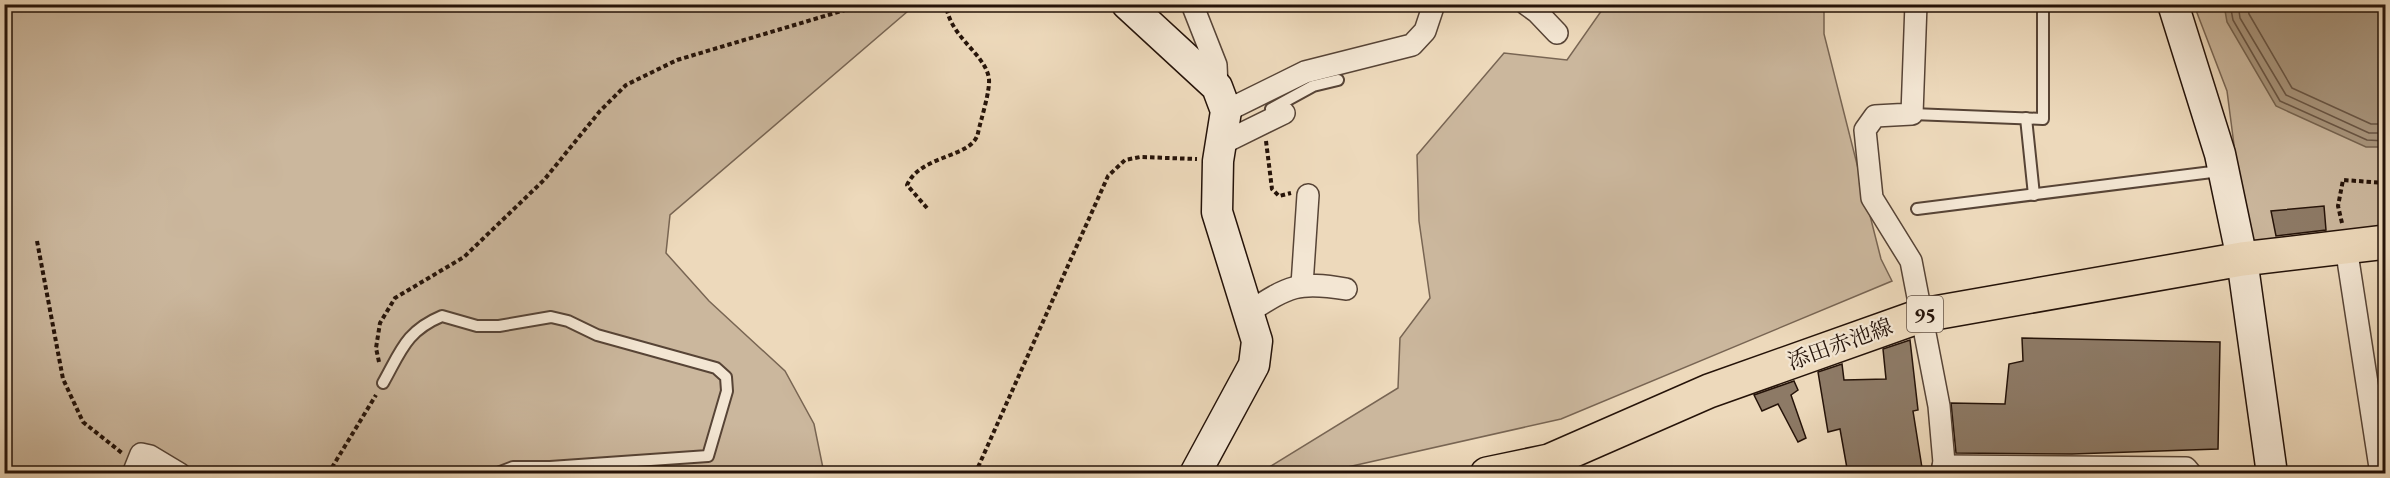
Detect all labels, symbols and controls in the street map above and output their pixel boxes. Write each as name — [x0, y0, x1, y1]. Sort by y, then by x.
road number: 95 — [1907, 296, 1943, 332]
street label: 添田赤池線 — [1783, 312, 1897, 376]

